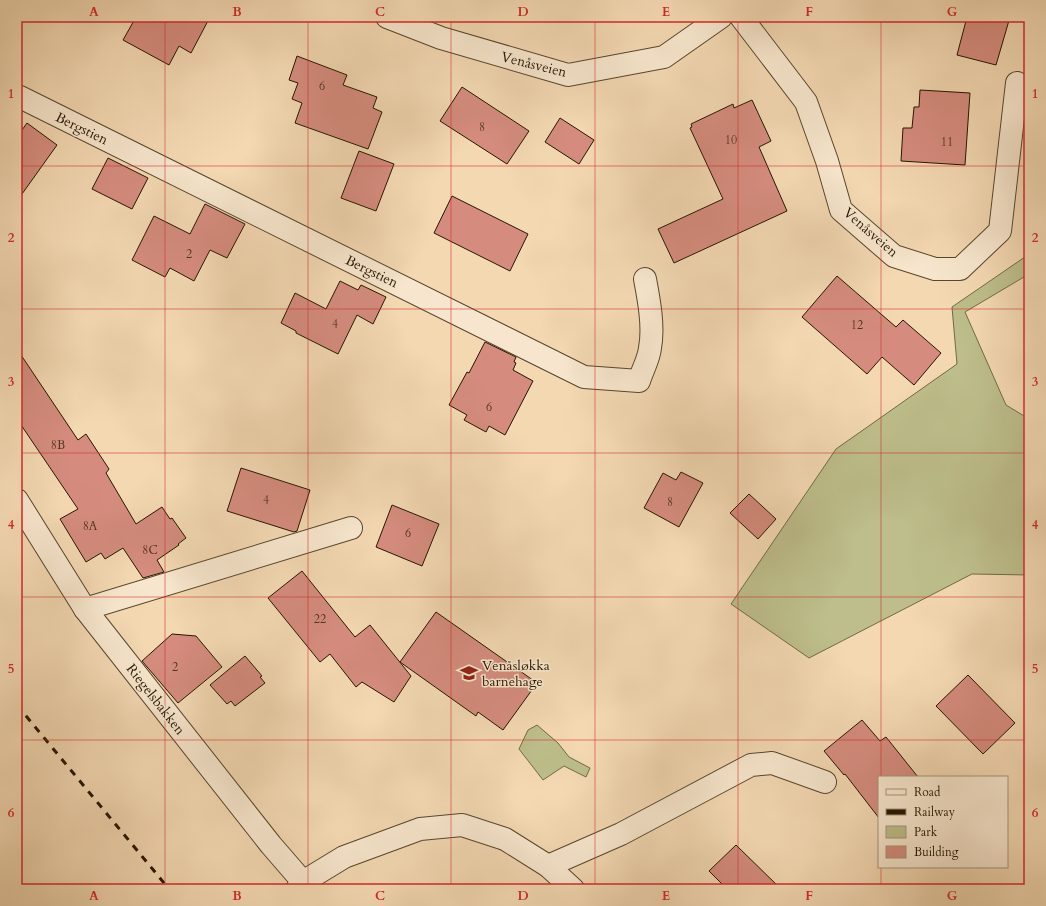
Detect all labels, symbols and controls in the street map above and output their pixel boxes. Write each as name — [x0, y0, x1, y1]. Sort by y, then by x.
text: A — [89, 3, 99, 21]
text: B — [232, 3, 242, 21]
text: C — [375, 3, 385, 21]
text: D — [517, 3, 529, 21]
text: E — [662, 3, 670, 21]
text: F — [805, 3, 813, 21]
text: G — [947, 3, 958, 21]
street label: Venåsveien — [499, 47, 569, 82]
house number: 6 — [319, 78, 325, 94]
text: 1 — [8, 85, 14, 103]
text: 1 — [1032, 85, 1038, 103]
street label: Bergstien — [52, 108, 111, 149]
house number: 8 — [479, 119, 485, 135]
house number: 10 — [725, 132, 737, 148]
house number: 11 — [941, 134, 953, 150]
street label: Venåsveien — [839, 203, 902, 262]
text: 2 — [8, 229, 15, 247]
text: 2 — [1032, 229, 1039, 247]
house number: 2 — [186, 246, 192, 262]
street label: Bergstien — [342, 251, 401, 292]
house number: 4 — [332, 316, 338, 332]
house number: 12 — [851, 317, 863, 333]
text: 3 — [8, 373, 15, 391]
text: 3 — [1032, 373, 1039, 391]
house number: 6 — [486, 399, 492, 415]
house number: 8B — [51, 437, 65, 453]
house number: 4 — [263, 492, 269, 508]
house number: 8 — [667, 494, 673, 510]
text: 4 — [8, 516, 15, 534]
text: 4 — [1032, 516, 1039, 534]
house number: 8A — [83, 518, 98, 534]
house number: 6 — [405, 525, 411, 541]
house number: 8C — [142, 542, 158, 558]
house number: 22 — [314, 611, 326, 627]
place label: Venåsløkka barnehage — [482, 656, 550, 691]
house number: 2 — [172, 659, 178, 675]
text: 5 — [8, 660, 14, 678]
street label: Riegelsbakken — [122, 660, 189, 739]
text: 5 — [1032, 660, 1038, 678]
school or university icon: Venåsløkka barnehage — [459, 663, 479, 683]
legend — [878, 776, 1008, 868]
text: Road — [914, 784, 941, 800]
text: 6 — [8, 804, 15, 822]
text: Railway — [914, 804, 956, 820]
text: 6 — [1032, 804, 1039, 822]
text: Park — [914, 824, 938, 840]
text: Building — [914, 844, 959, 860]
text: A — [89, 887, 99, 905]
text: B — [232, 887, 242, 905]
text: C — [375, 887, 385, 905]
text: D — [517, 887, 529, 905]
text: E — [662, 887, 670, 905]
text: F — [805, 887, 813, 905]
text: G — [947, 887, 958, 905]

